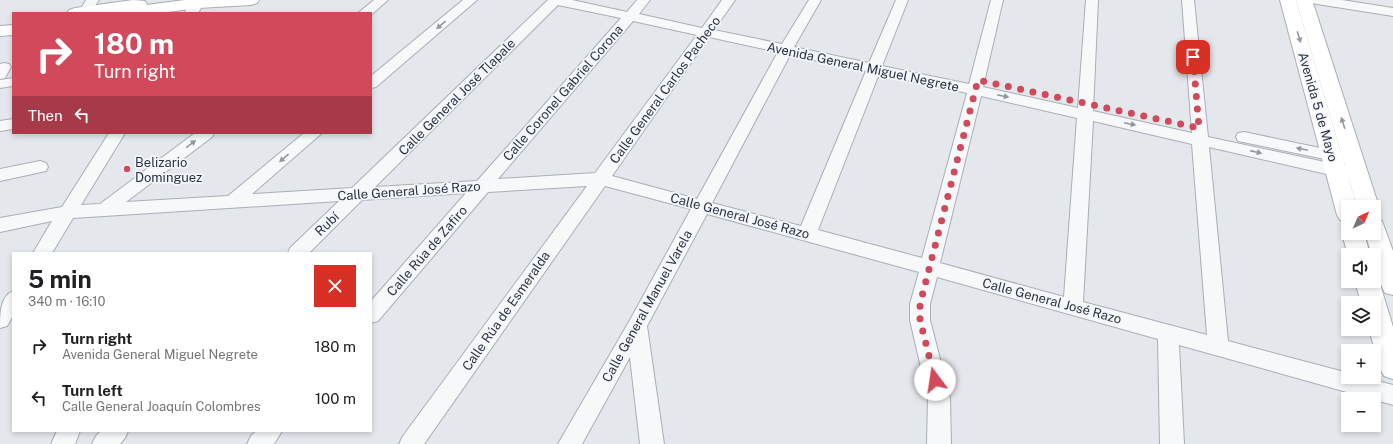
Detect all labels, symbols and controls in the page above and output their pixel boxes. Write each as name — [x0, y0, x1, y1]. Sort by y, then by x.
street label: Calle General Carlos Pacheco — [607, 14, 723, 166]
one-way arrow — [436, 21, 446, 30]
street label: Calle Coronel Gabriel Corona — [500, 22, 626, 164]
text: 180 m — [94, 27, 174, 60]
icon: right — [28, 28, 80, 80]
one-way arrow — [1296, 32, 1302, 44]
street label: Calle General José Tlapale — [396, 36, 518, 158]
street label: Avenida General Miguel Negrete — [766, 39, 960, 95]
pin — [1176, 40, 1210, 74]
icon: arrive — [1182, 46, 1204, 68]
street label: Avenida 5 de Mayo — [1295, 51, 1341, 163]
text: Turn right — [94, 61, 176, 82]
one-way arrow — [996, 94, 1009, 100]
icon: left — [71, 104, 93, 126]
text: Then — [28, 107, 63, 124]
one-way arrow — [1339, 117, 1345, 129]
one-way arrow — [1123, 122, 1136, 128]
one-way arrow — [186, 140, 197, 149]
one-way arrow — [1296, 146, 1309, 152]
one-way arrow — [1250, 150, 1263, 156]
one-way arrow — [278, 154, 289, 163]
place label: Belizario Dominguez — [135, 155, 202, 185]
marker: Belizario Dominguez — [122, 164, 132, 174]
street label: Calle General José Razo — [337, 179, 481, 203]
street label: Calle General José Razo — [669, 190, 811, 242]
north arrow — [1341, 200, 1381, 240]
map controls — [1341, 200, 1381, 432]
street label: Calle Rúa de Zafiro — [384, 203, 470, 299]
street label: Rubí — [312, 209, 343, 239]
street label: Calle General Manuel Varela — [599, 227, 695, 385]
street label: Calle Rúa de Esmeralda — [459, 248, 553, 374]
button: sound — [1341, 248, 1381, 288]
text: 5 min — [28, 265, 92, 293]
button: close — [314, 265, 356, 307]
street label: Calle General José Razo — [981, 275, 1123, 327]
text: 340 m · 16:10 — [28, 294, 105, 309]
button: layers — [1341, 296, 1381, 336]
text: Turn right — [62, 330, 132, 347]
icon: right — [28, 335, 50, 357]
text: 180 m — [314, 338, 356, 355]
button: + — [1341, 344, 1381, 384]
text: Avenida General Miguel Negrete — [62, 347, 258, 362]
position arrow — [914, 359, 956, 401]
text: Turn left — [62, 382, 123, 399]
icon: left — [28, 387, 50, 409]
text: 100 m — [315, 390, 356, 407]
button: − — [1341, 392, 1381, 432]
text: Calle General Joaquín Colombres — [62, 399, 261, 414]

